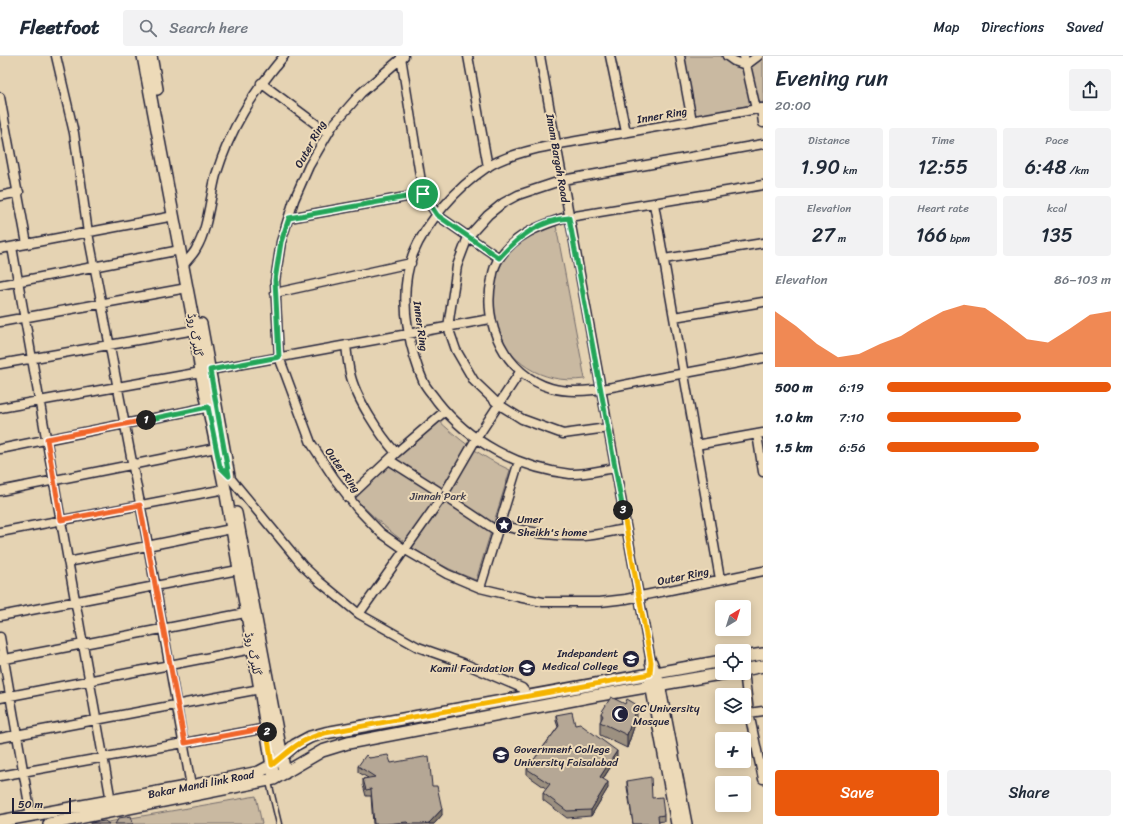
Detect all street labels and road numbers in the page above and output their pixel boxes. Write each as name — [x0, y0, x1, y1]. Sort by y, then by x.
street label: Inner Ring — [635, 102, 689, 129]
street label: Imam Bargah Road — [540, 111, 575, 205]
street label: Outer Ring — [289, 116, 332, 172]
street label: Inner Ring — [407, 299, 433, 353]
street label: گلبرگ روڈ — [182, 312, 207, 359]
street label: Outer Ring — [320, 443, 366, 497]
street label: Outer Ring — [656, 562, 711, 591]
street label: گلبرگ روڈ — [239, 631, 266, 678]
street label: Bakar Mandi link Road — [146, 765, 257, 804]

